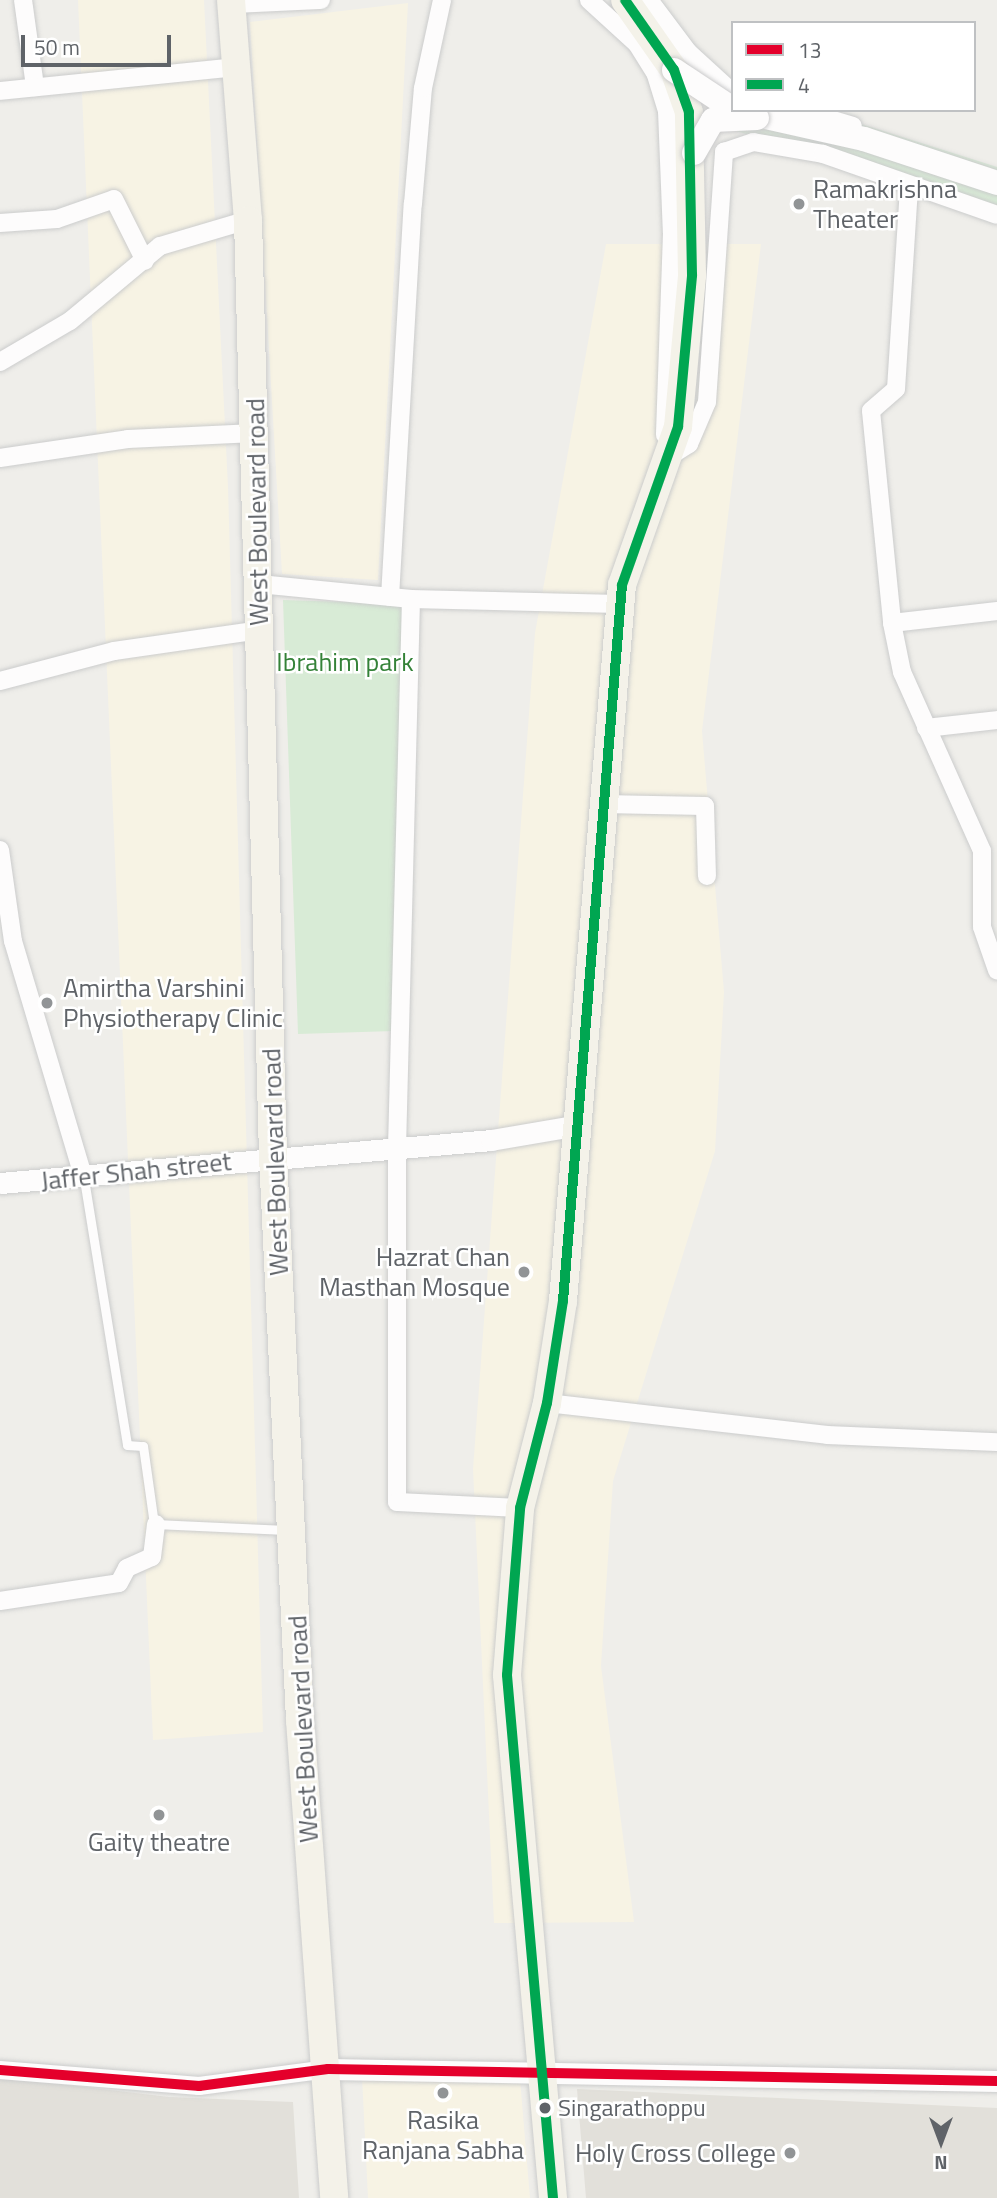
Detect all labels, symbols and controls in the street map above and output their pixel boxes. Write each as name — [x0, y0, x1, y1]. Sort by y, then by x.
scale bar — [24, 21, 175, 65]
legend — [731, 21, 976, 112]
text: 50 m — [34, 31, 80, 63]
text: 13 — [798, 34, 822, 66]
text: 4 — [798, 69, 810, 101]
place label: Ramakrishna Theater — [813, 173, 957, 234]
marker: Ramakrishna Theater — [791, 196, 807, 212]
street label: West Boulevard road — [239, 398, 275, 626]
park label: Ibrahim park — [276, 646, 414, 678]
place label: Amirtha Varshini Physiotherapy Clinic — [63, 972, 283, 1034]
marker: Amirtha Varshini Physiotherapy Clinic — [37, 993, 57, 1013]
street label: West Boulevard road — [255, 1048, 295, 1276]
street label: Jaffer Shah street — [39, 1145, 233, 1197]
place label: Hazrat Chan Masthan Mosque — [319, 1241, 510, 1302]
marker: Hazrat Chan Masthan Mosque — [516, 1264, 532, 1280]
street label: West Boulevard road — [281, 1614, 325, 1844]
marker: Gaity theatre — [151, 1807, 167, 1823]
place label: Gaity theatre — [88, 1826, 230, 1858]
marker: Rasika Ranjana Sabha — [435, 2085, 451, 2101]
place label: Singarathoppu — [558, 2094, 706, 2122]
marker: Singarathoppu — [538, 2101, 552, 2115]
place label: Rasika Ranjana Sabha — [362, 2104, 524, 2166]
north arrow — [906, 2107, 976, 2177]
place label: Holy Cross College — [575, 2137, 776, 2169]
marker: Holy Cross College — [782, 2145, 798, 2161]
text: N — [934, 2149, 948, 2178]

